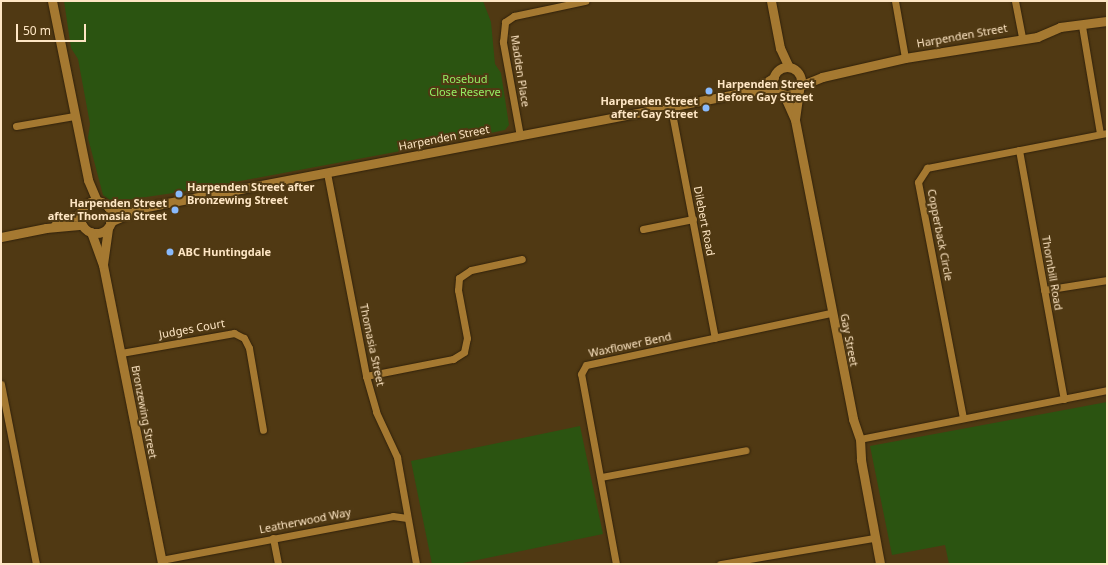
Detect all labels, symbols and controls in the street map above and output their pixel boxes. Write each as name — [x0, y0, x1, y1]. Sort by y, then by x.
scale bar — [18, 16, 88, 42]
text: 50 m — [23, 22, 51, 39]
street label: Harpenden Street — [916, 22, 1008, 50]
street label: Madden Place — [508, 34, 532, 108]
park label: Rosebud Close Reserve — [429, 73, 501, 99]
place label: Harpenden Street Before Gay Street — [717, 78, 815, 104]
marker: Harpenden Street Before Gay Street — [704, 86, 714, 96]
place label: Harpenden Street after Gay Street — [600, 95, 698, 121]
marker: Harpenden Street after Gay Street — [701, 103, 711, 113]
street label: Harpenden Street — [398, 123, 490, 153]
place label: Harpenden Street after Bronzewing Street — [187, 181, 315, 207]
street label: Dilebert Road — [691, 185, 717, 257]
street label: Copperback Circle — [925, 188, 955, 282]
marker: Harpenden Street after Bronzewing Street — [174, 189, 184, 199]
place label: Harpenden Street after Thomasia Street — [48, 197, 167, 223]
marker: Harpenden Street after Thomasia Street — [170, 205, 180, 215]
street label: Thornbill Road — [1039, 235, 1065, 311]
place label: ABC Huntingdale — [178, 245, 271, 259]
marker: ABC Huntingdale — [165, 247, 175, 257]
street label: Thomasia Street — [357, 303, 387, 387]
street label: Gay Street — [837, 313, 861, 367]
street label: Judges Court — [158, 317, 226, 341]
street label: Waxflower Bend — [587, 330, 673, 360]
street label: Bronzewing Street — [128, 364, 160, 460]
street label: Leatherwood Way — [258, 506, 352, 536]

